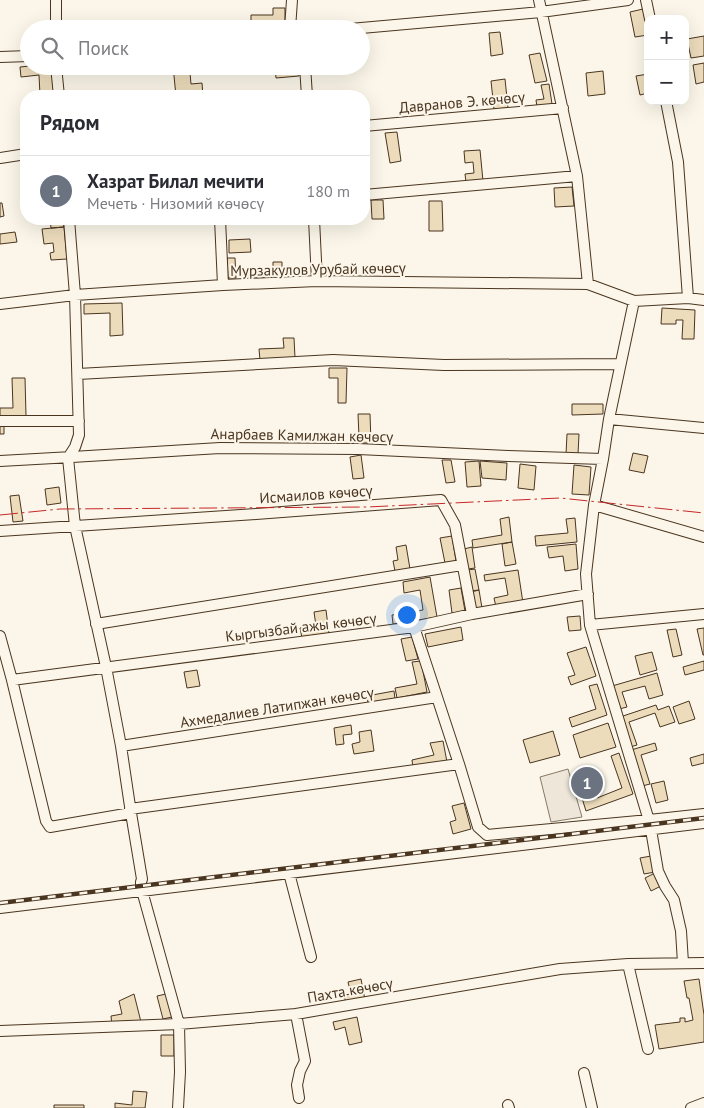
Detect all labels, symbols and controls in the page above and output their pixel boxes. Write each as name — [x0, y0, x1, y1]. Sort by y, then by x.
map controls — [644, 15, 689, 105]
button: + — [644, 15, 689, 60]
search box — [20, 20, 370, 75]
icon: search — [38, 34, 66, 62]
text: Поиск — [78, 36, 129, 60]
button: − — [644, 60, 689, 105]
street label: Давранов Э. көчөсү — [398, 87, 527, 117]
text: Рядом — [40, 109, 99, 136]
text: Хазрат Билал мечити — [87, 169, 264, 193]
text: 1 — [51, 181, 61, 201]
text: 180 m — [307, 181, 350, 201]
text: Мечеть · Низомий көчөсү — [87, 193, 264, 213]
street label: Мурзакулов Урубай көчөсү — [230, 258, 407, 280]
street label: Анарбаев Камилжан көчөсү — [210, 424, 394, 446]
street label: Исмаилов көчөсү — [259, 481, 374, 507]
your location — [394, 602, 420, 628]
street label: Кыргызбай ажы көчөсү — [224, 608, 379, 646]
street label: Ахмедалиев Латипжан көчөсү — [179, 682, 376, 732]
pin: 1 — [571, 764, 603, 802]
street label: Пахта көчөсү — [306, 973, 395, 1007]

